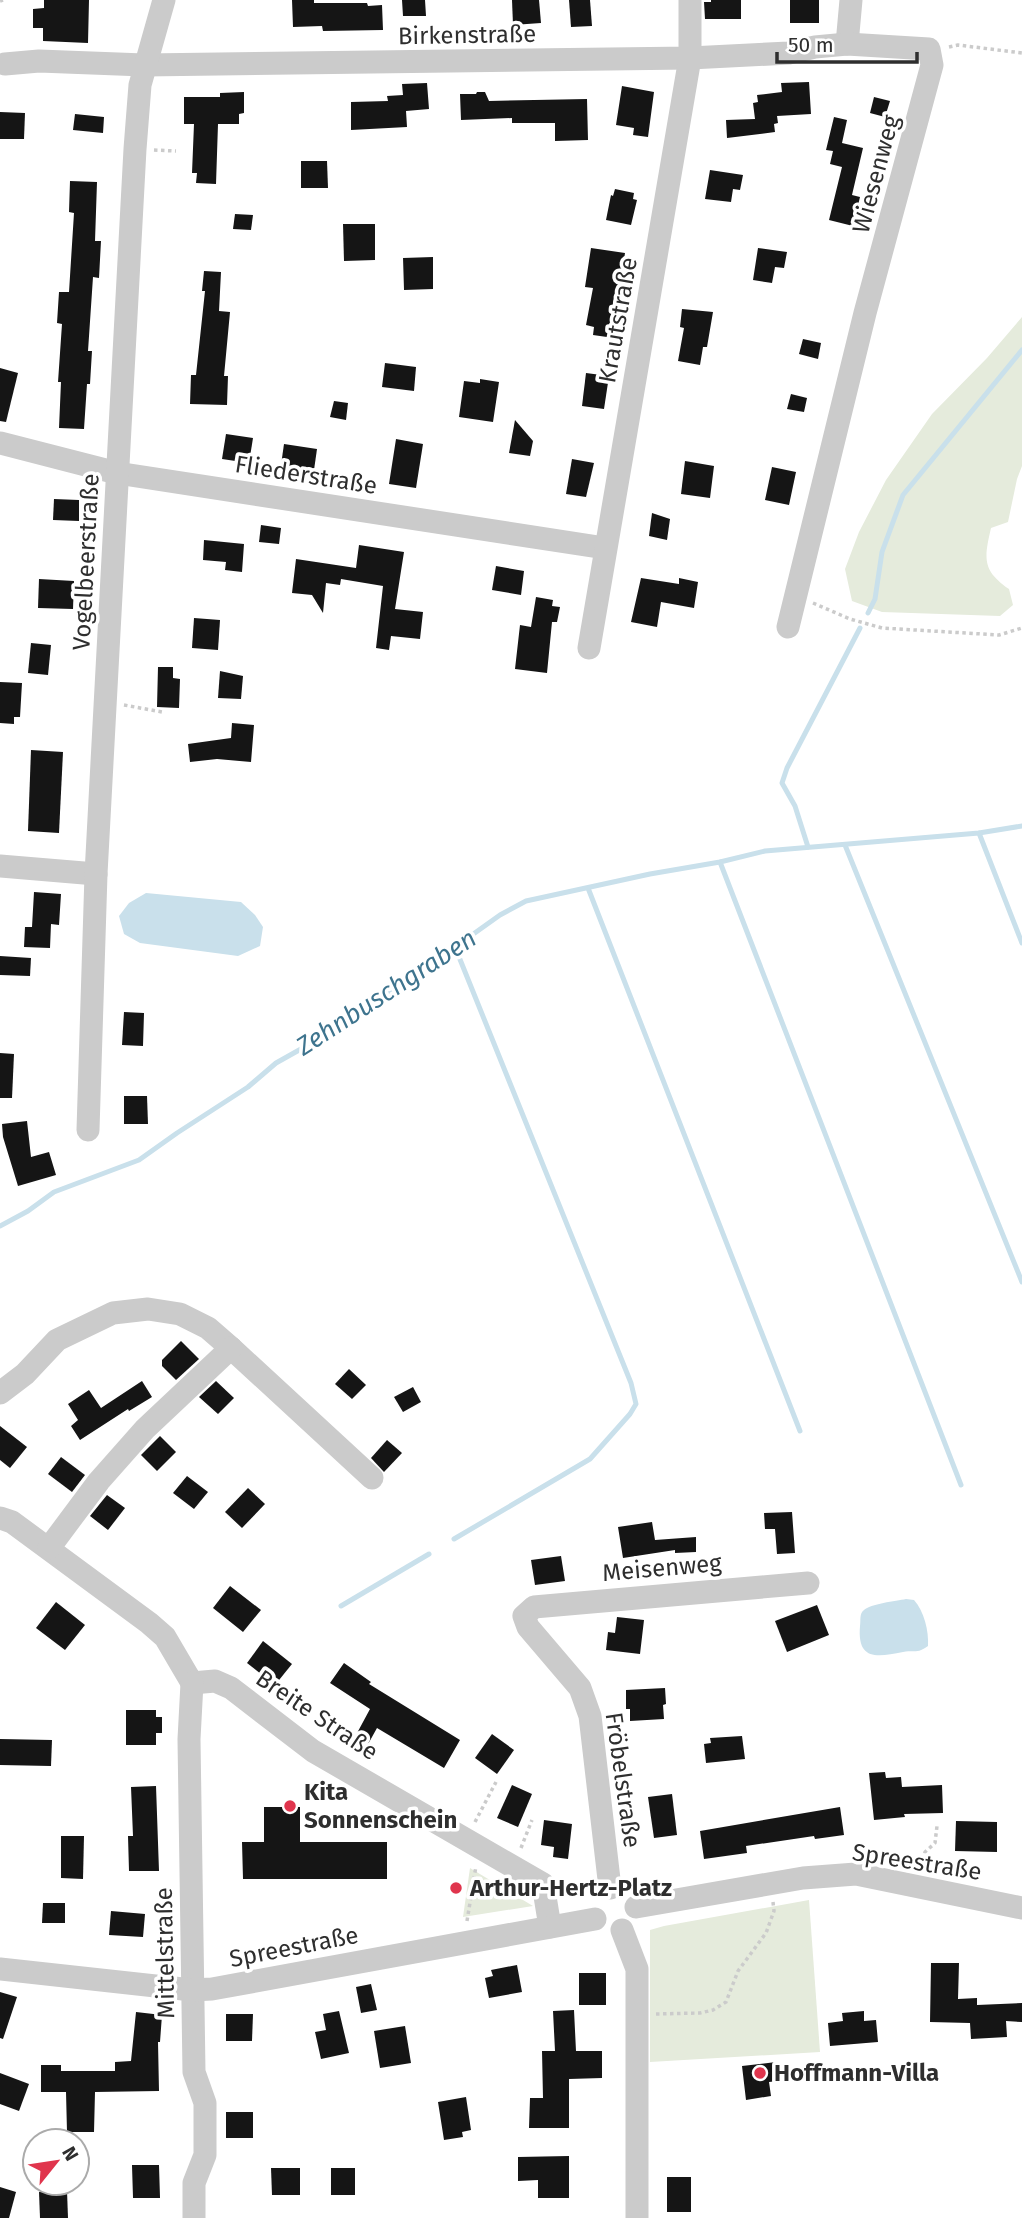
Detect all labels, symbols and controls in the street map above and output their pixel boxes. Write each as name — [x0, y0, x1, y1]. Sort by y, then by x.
street label: Birkenstraße — [398, 20, 536, 50]
scale bar — [777, 21, 917, 65]
text: 50 m — [788, 32, 834, 58]
street label: Wiesenweg — [847, 112, 905, 236]
street label: Krautstraße — [593, 255, 643, 385]
street label: Fliederstraße — [233, 450, 379, 500]
street label: Vogelbeerstraße — [67, 473, 105, 651]
water label: Zehnbuschgraben — [290, 923, 482, 1063]
street label: Meisenweg — [601, 1549, 723, 1587]
street label: Breite Straße — [251, 1664, 383, 1766]
street label: Fröbelstraße — [600, 1710, 646, 1850]
place label: Kita Sonnenschein — [304, 1778, 457, 1834]
marker: Kita Sonnenschein — [282, 1798, 298, 1814]
street label: Spreestraße — [850, 1838, 984, 1886]
place label: Arthur-Hertz-Platz — [469, 1874, 672, 1902]
marker: Arthur-Hertz-Platz — [448, 1880, 464, 1896]
street label: Mittelstraße — [150, 1887, 180, 2019]
street label: Spreestraße — [227, 1921, 361, 1973]
place label: Hoffmann-Villa — [774, 2059, 939, 2087]
marker: Hoffmann-Villa — [752, 2065, 768, 2081]
north arrow — [21, 2127, 91, 2197]
text: N — [57, 2143, 83, 2165]

